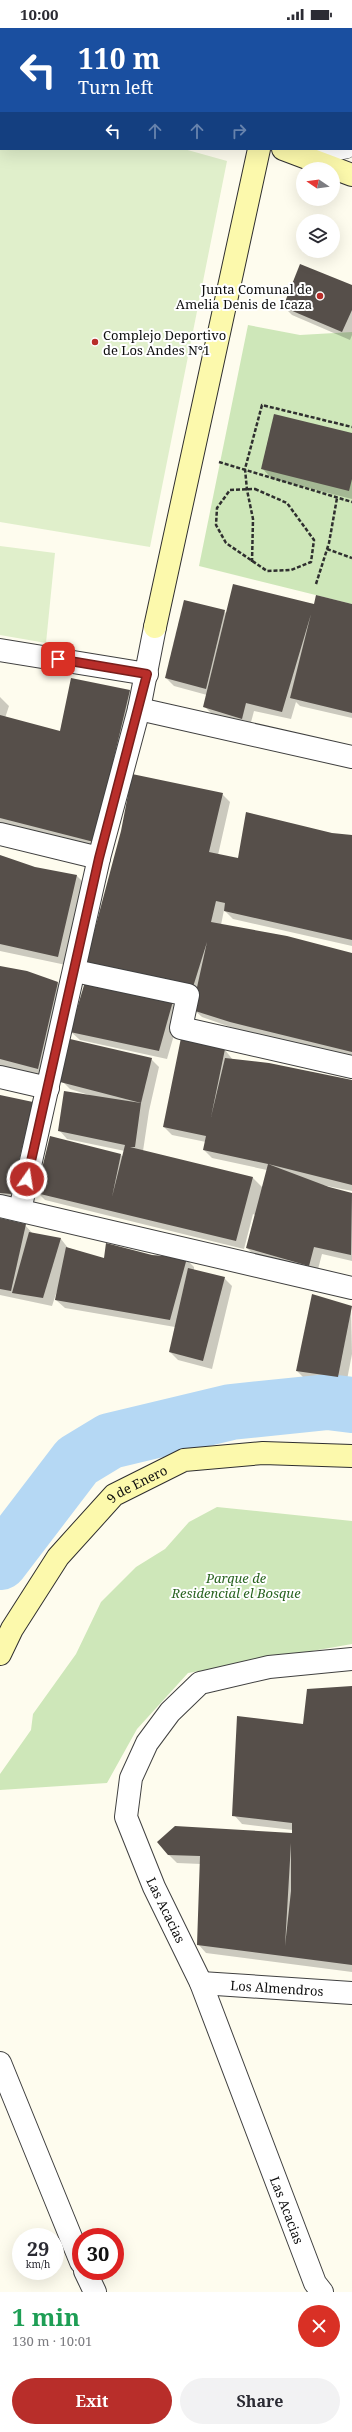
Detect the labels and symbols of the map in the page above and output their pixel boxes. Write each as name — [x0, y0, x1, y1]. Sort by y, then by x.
north arrow — [296, 162, 340, 206]
place label: Junta Comunal de Amelia Denis de Icaza — [176, 280, 312, 313]
marker: Junta Comunal de Amelia Denis de Icaza — [315, 291, 325, 301]
place label: Complejo Deportivo de Los Andes N°1 — [103, 326, 226, 359]
marker: Complejo Deportivo de Los Andes N°1 — [90, 337, 100, 347]
pin — [41, 642, 75, 676]
position arrow — [6, 1158, 48, 1200]
street label: 9 de Enero — [102, 1461, 170, 1507]
park label: Parque de Residencial el Bosque — [170, 1569, 301, 1602]
street label: Las Acacias — [142, 1874, 190, 1946]
street label: Los Almendros — [230, 1976, 324, 2000]
street label: Las Acacias — [266, 2174, 308, 2246]
speed limit sign: 30 — [72, 2228, 124, 2280]

